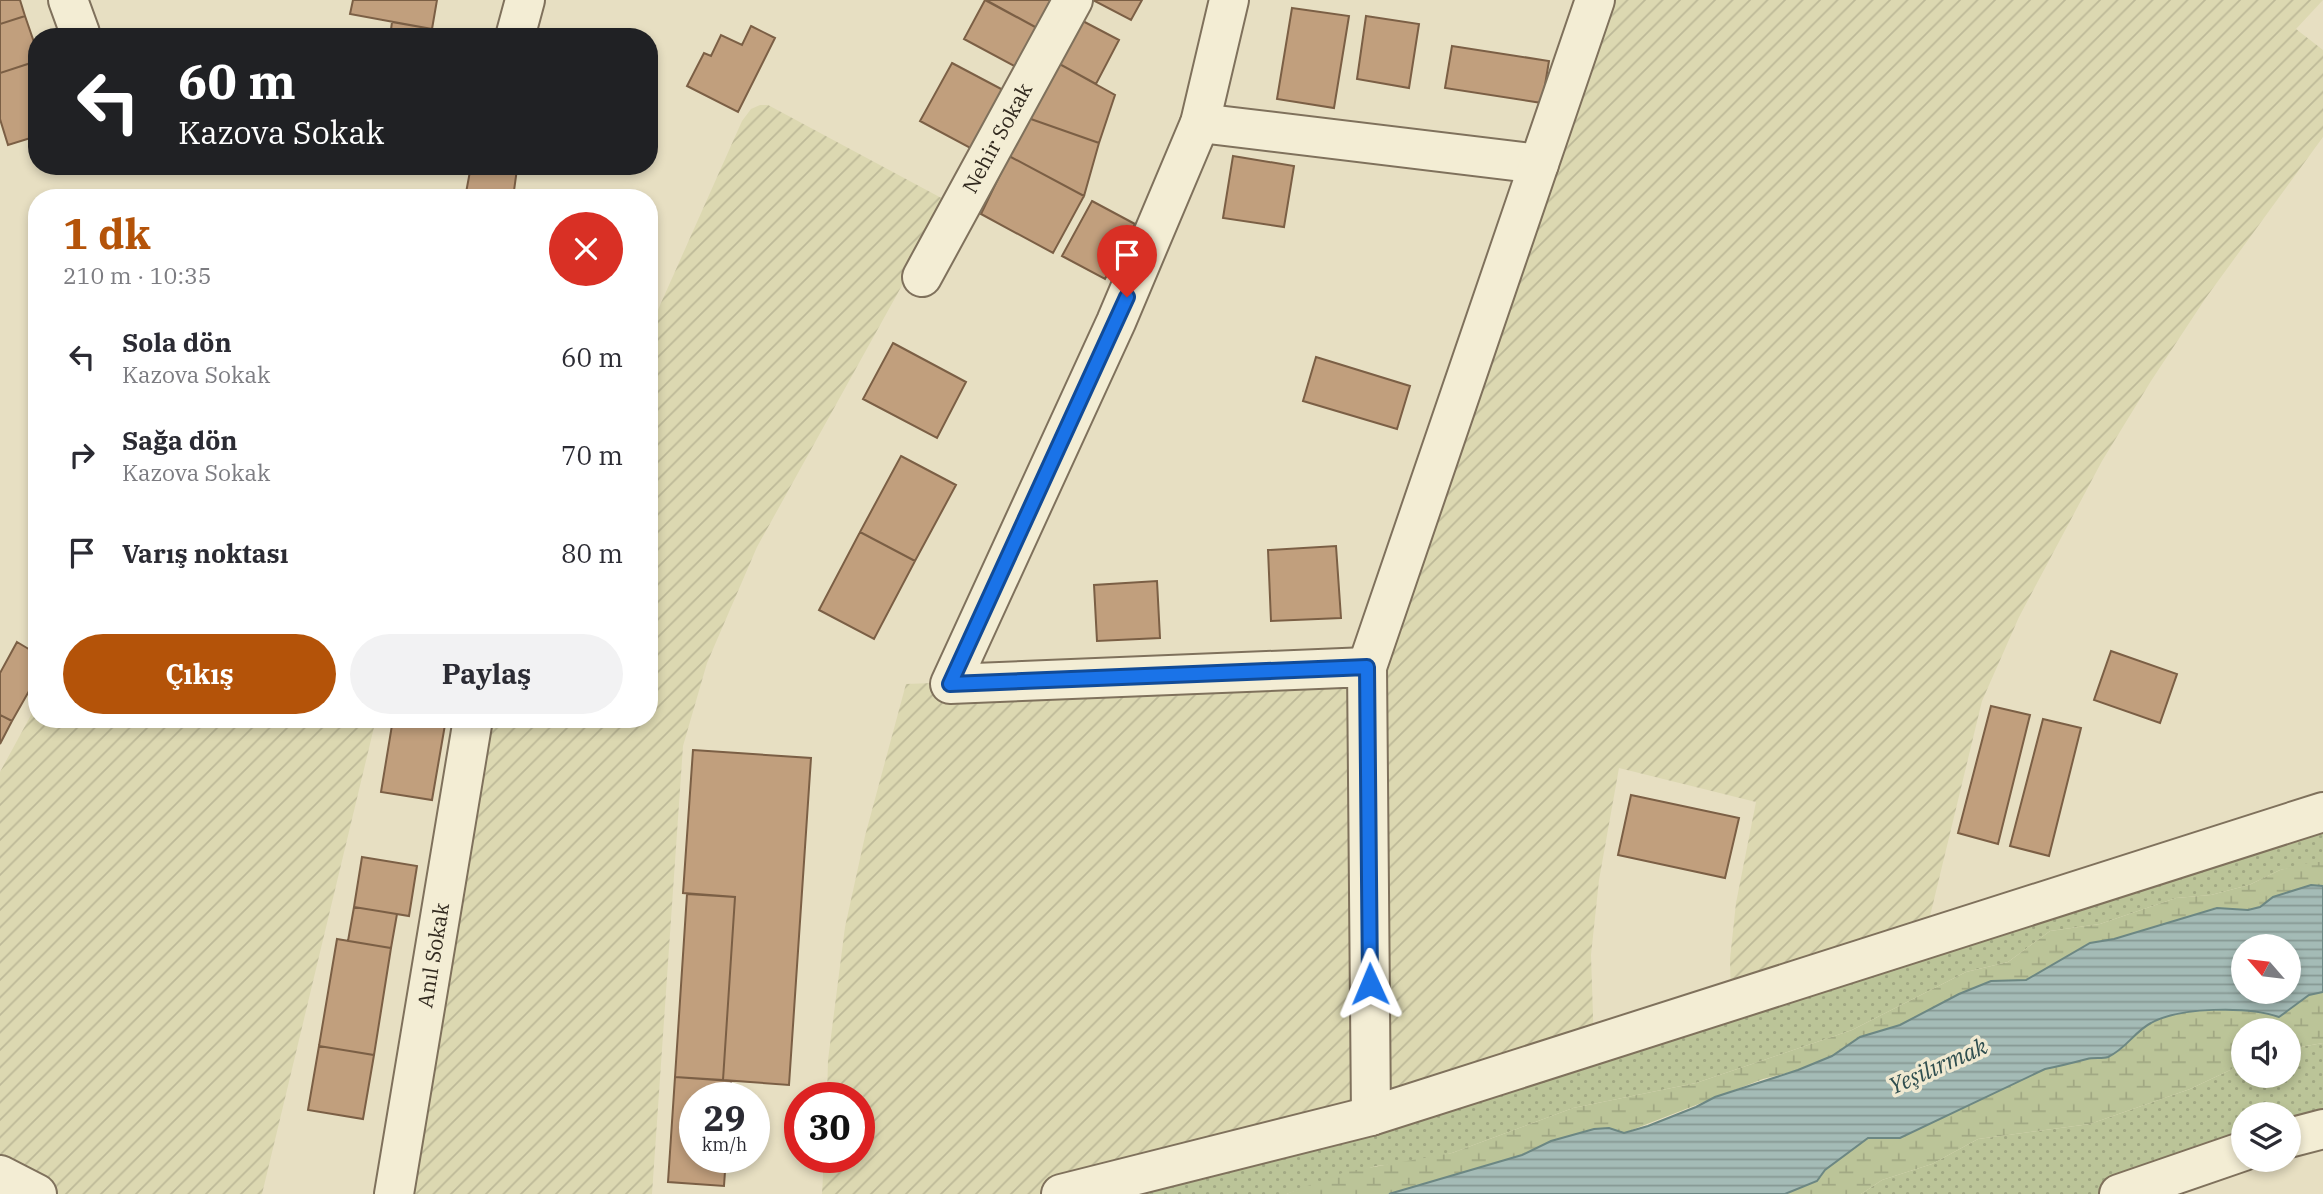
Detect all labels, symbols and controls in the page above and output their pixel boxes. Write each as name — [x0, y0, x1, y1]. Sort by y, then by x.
text: 60 m — [178, 49, 296, 112]
icon: left — [63, 56, 154, 147]
street label: Nehir Sokak — [955, 77, 1038, 198]
text: Kazova Sokak — [178, 111, 385, 153]
text: 1 dk — [63, 206, 151, 261]
button: close — [549, 212, 623, 286]
pin — [1097, 225, 1157, 297]
icon: arrive — [1108, 236, 1146, 274]
text: 210 m · 10:35 — [63, 260, 212, 290]
text: Sola dön — [122, 325, 232, 359]
icon: left — [63, 338, 101, 376]
text: 60 m — [561, 340, 623, 374]
text: Kazova Sokak — [122, 359, 270, 389]
text: Sağa dön — [122, 423, 238, 457]
icon: right — [63, 436, 101, 474]
text: 70 m — [561, 438, 623, 472]
text: Kazova Sokak — [122, 457, 270, 487]
icon: arrive — [63, 534, 101, 572]
text: Varış noktası — [122, 536, 288, 570]
text: 80 m — [561, 536, 623, 570]
button: Çıkış — [63, 634, 336, 714]
button: Paylaş — [350, 634, 623, 714]
street label: Anıl Sokak — [410, 900, 455, 1010]
north arrow — [2231, 934, 2301, 1004]
map controls — [2231, 934, 2301, 1172]
position arrow — [1333, 947, 1407, 1021]
button: sound — [2231, 1018, 2301, 1088]
water label: Yeşilırmak — [1883, 1030, 1992, 1100]
speed limit sign: 30 — [784, 1082, 875, 1173]
text: 29 — [703, 1095, 746, 1141]
button: layers — [2231, 1102, 2301, 1172]
text: km/h — [702, 1133, 747, 1156]

